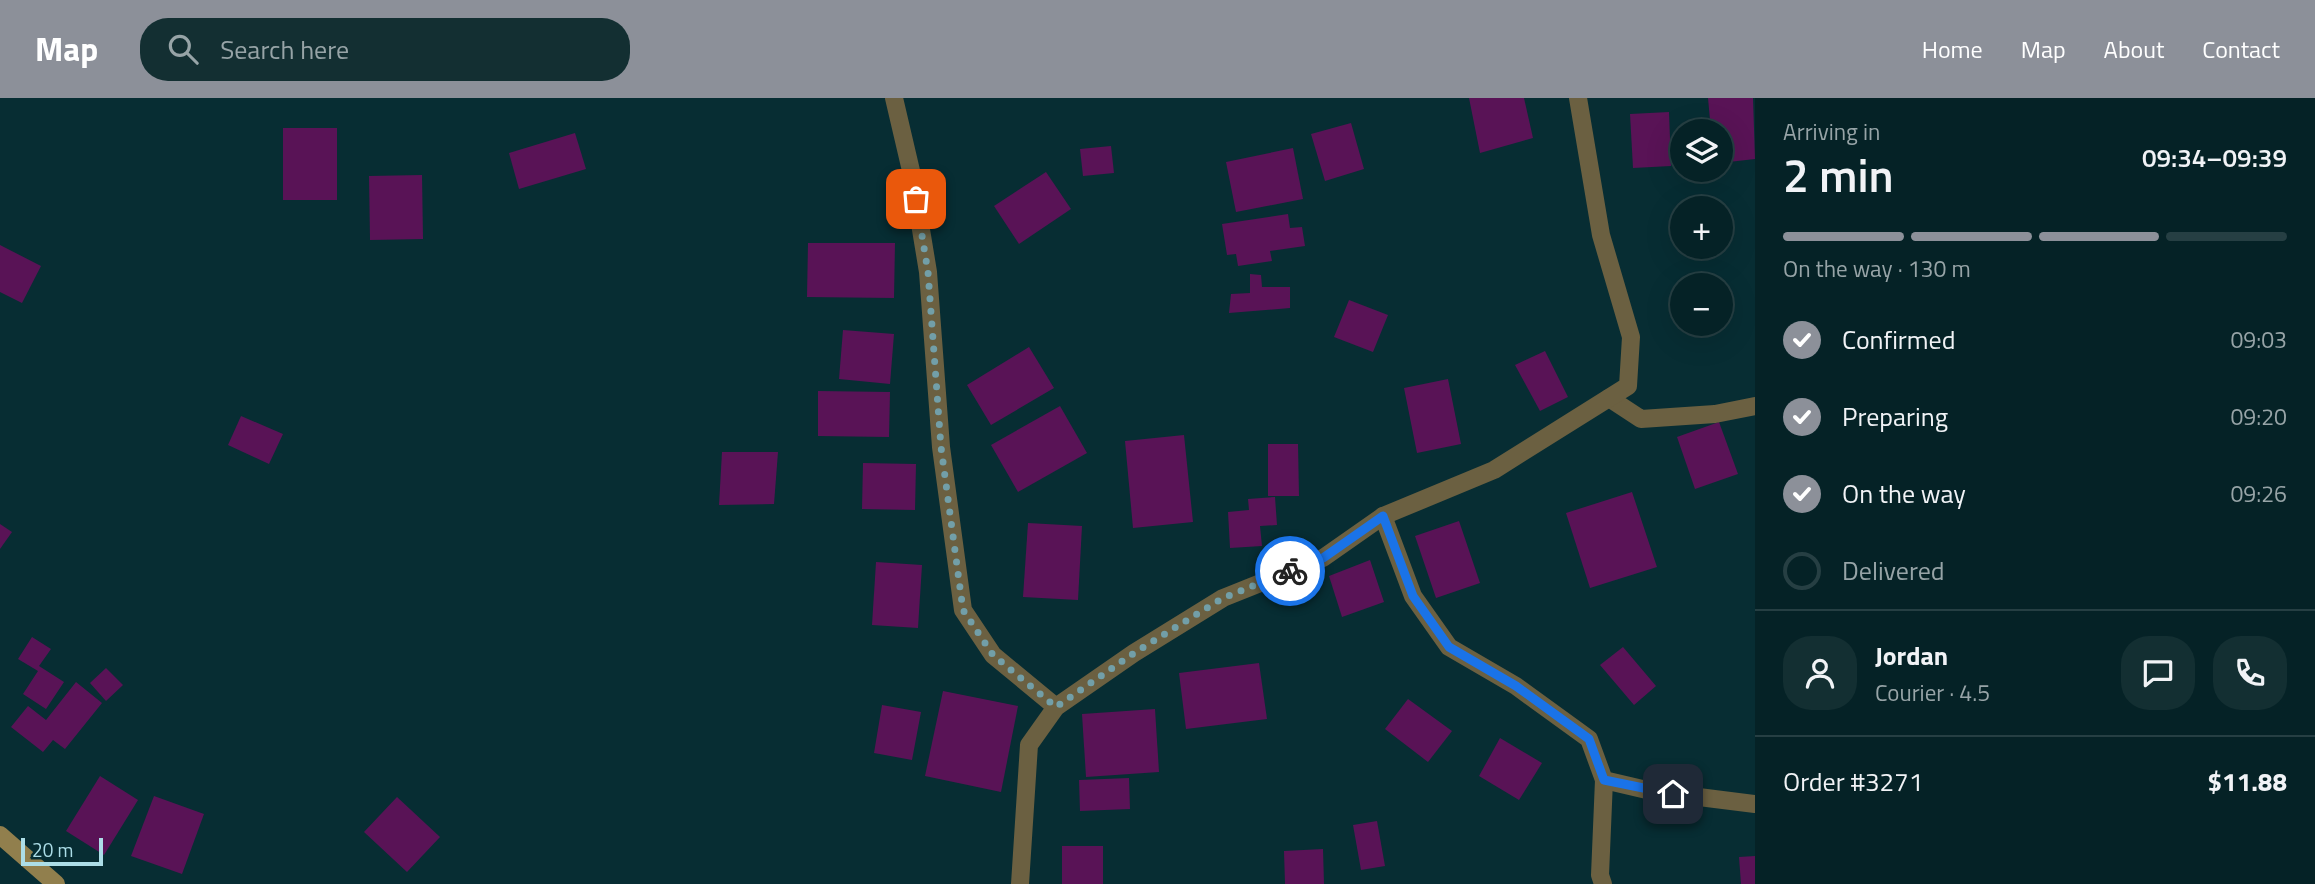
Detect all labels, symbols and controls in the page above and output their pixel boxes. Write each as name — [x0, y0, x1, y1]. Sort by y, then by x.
search box — [140, 18, 630, 81]
text: Map — [35, 24, 98, 74]
icon: search — [164, 30, 202, 68]
text: Search here — [220, 30, 349, 69]
text: Home — [1922, 31, 1983, 67]
text: Map — [2021, 31, 2066, 67]
text: About — [2104, 31, 2164, 67]
text: Contact — [2202, 31, 2280, 67]
text: Arriving in — [1783, 114, 1880, 149]
map controls — [1670, 119, 1733, 336]
button: layers — [1670, 119, 1733, 182]
text: 09:34–09:39 — [2142, 138, 2287, 177]
text: 2 min — [1783, 140, 1894, 210]
pin — [886, 169, 946, 229]
icon: bag — [897, 180, 935, 218]
button: + — [1670, 196, 1733, 259]
text: On the way · 130 m — [1783, 251, 1971, 286]
button: − — [1670, 273, 1733, 336]
text: Confirmed — [1842, 320, 1956, 359]
icon: check — [1783, 321, 1821, 359]
text: 09:03 — [2230, 322, 2287, 357]
text: Preparing — [1842, 397, 1948, 436]
icon: check — [1783, 398, 1821, 436]
text: 09:20 — [2230, 399, 2287, 434]
text: On the way — [1842, 474, 1966, 513]
icon: check — [1783, 475, 1821, 513]
text: 09:26 — [2230, 476, 2287, 511]
courier — [1255, 536, 1325, 606]
text: Delivered — [1842, 551, 1945, 590]
icon: bike — [1271, 552, 1309, 590]
button: person — [1783, 636, 1857, 710]
text: Jordan — [1875, 636, 1948, 675]
button: chat — [2121, 636, 2195, 710]
button: phone — [2213, 636, 2287, 710]
text: Courier · 4.5 — [1875, 675, 1990, 710]
text: Order #3271 — [1783, 762, 1923, 801]
text: $11.88 — [2208, 762, 2287, 801]
pin — [1643, 764, 1703, 824]
icon: home — [1654, 775, 1692, 813]
scale bar — [21, 835, 103, 867]
text: 20 m — [32, 835, 73, 864]

